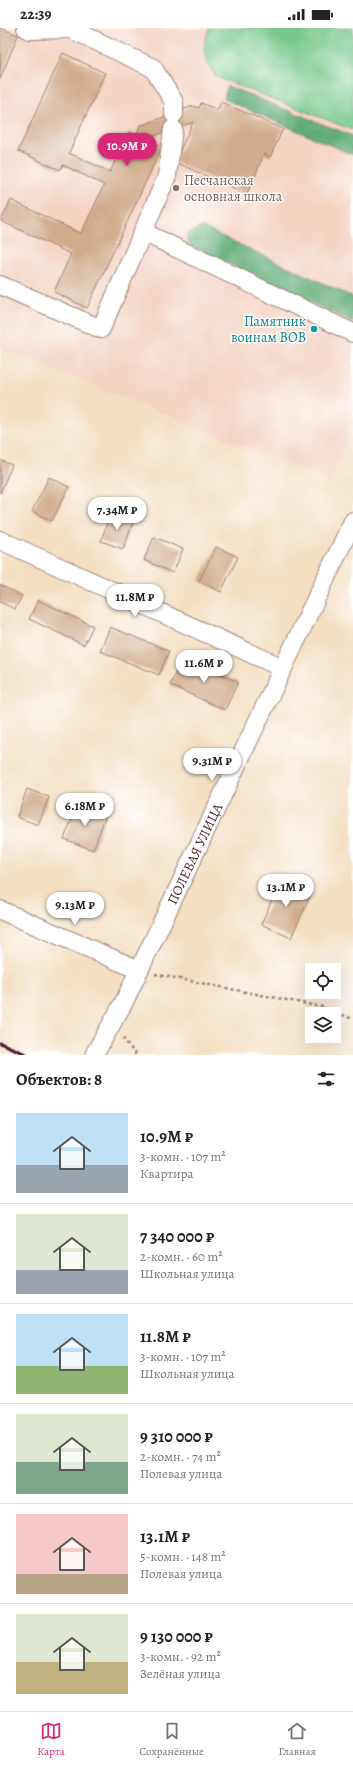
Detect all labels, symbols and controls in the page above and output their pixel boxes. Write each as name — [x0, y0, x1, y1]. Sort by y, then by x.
text: 22:39 — [20, 4, 51, 24]
pin: 10.9M ₽ — [90, 133, 164, 167]
text: 10.9M ₽ — [107, 137, 147, 154]
place label: Песчанская основная школа — [184, 171, 283, 206]
marker: Песчанская основная школа — [171, 183, 181, 193]
place label: Памятник воинам ВОВ — [231, 312, 306, 347]
marker: Памятник воинам ВОВ — [309, 324, 319, 334]
pin: 7.34M ₽ — [80, 497, 154, 531]
text: 7.34M ₽ — [97, 501, 137, 518]
pin: 11.8M ₽ — [98, 584, 172, 618]
text: 11.8M ₽ — [116, 588, 154, 605]
pin: 11.6M ₽ — [167, 650, 241, 684]
text: 11.6M ₽ — [185, 654, 223, 671]
pin: 9.31M ₽ — [175, 748, 249, 782]
text: 9.31M ₽ — [192, 752, 232, 769]
pin: 6.18M ₽ — [48, 793, 122, 827]
text: 6.18M ₽ — [65, 797, 105, 814]
street label: ПОЛЕВАЯ УЛИЦА — [162, 799, 227, 908]
pin: 13.1M ₽ — [249, 874, 323, 908]
text: 13.1M ₽ — [267, 878, 305, 895]
pin: 9.13M ₽ — [38, 892, 112, 926]
text: 9.13M ₽ — [55, 896, 95, 913]
map controls — [305, 963, 341, 1043]
button: locate — [305, 963, 341, 999]
button: layers — [305, 1007, 341, 1043]
text: Объектов: 8 — [16, 1068, 102, 1091]
icon: filters — [315, 1068, 337, 1090]
text: 10.9M ₽ — [140, 1125, 193, 1148]
icon: home — [48, 1129, 96, 1177]
text: 3-комн. · 107 m² — [140, 1148, 226, 1165]
text: Квартира — [140, 1165, 194, 1182]
text: 7 340 000 ₽ — [140, 1225, 214, 1248]
icon: home — [48, 1230, 96, 1278]
text: 2-комн. · 60 m² — [140, 1248, 223, 1265]
text: Школьная улица — [140, 1265, 235, 1282]
text: 11.8M ₽ — [140, 1325, 191, 1348]
icon: home — [48, 1330, 96, 1378]
text: 3-комн. · 107 m² — [140, 1348, 226, 1365]
text: Школьная улица — [140, 1365, 235, 1382]
text: 9 310 000 ₽ — [140, 1425, 213, 1448]
icon: home — [48, 1430, 96, 1478]
text: 2-комн. · 74 m² — [140, 1448, 221, 1465]
text: Полевая улица — [140, 1465, 222, 1482]
text: 13.1M ₽ — [140, 1525, 190, 1548]
icon: home — [48, 1530, 96, 1578]
text: 5-комн. · 148 m² — [140, 1548, 226, 1565]
text: Полевая улица — [140, 1565, 222, 1582]
text: 9 130 000 ₽ — [140, 1625, 213, 1648]
icon: home — [48, 1630, 96, 1678]
text: 3-комн. · 92 m² — [140, 1648, 221, 1665]
text: Зелёная улица — [140, 1665, 221, 1682]
tab: Карта — [37, 1720, 65, 1759]
tab: Сохранённые — [139, 1720, 204, 1759]
tab: Главная — [278, 1720, 316, 1759]

